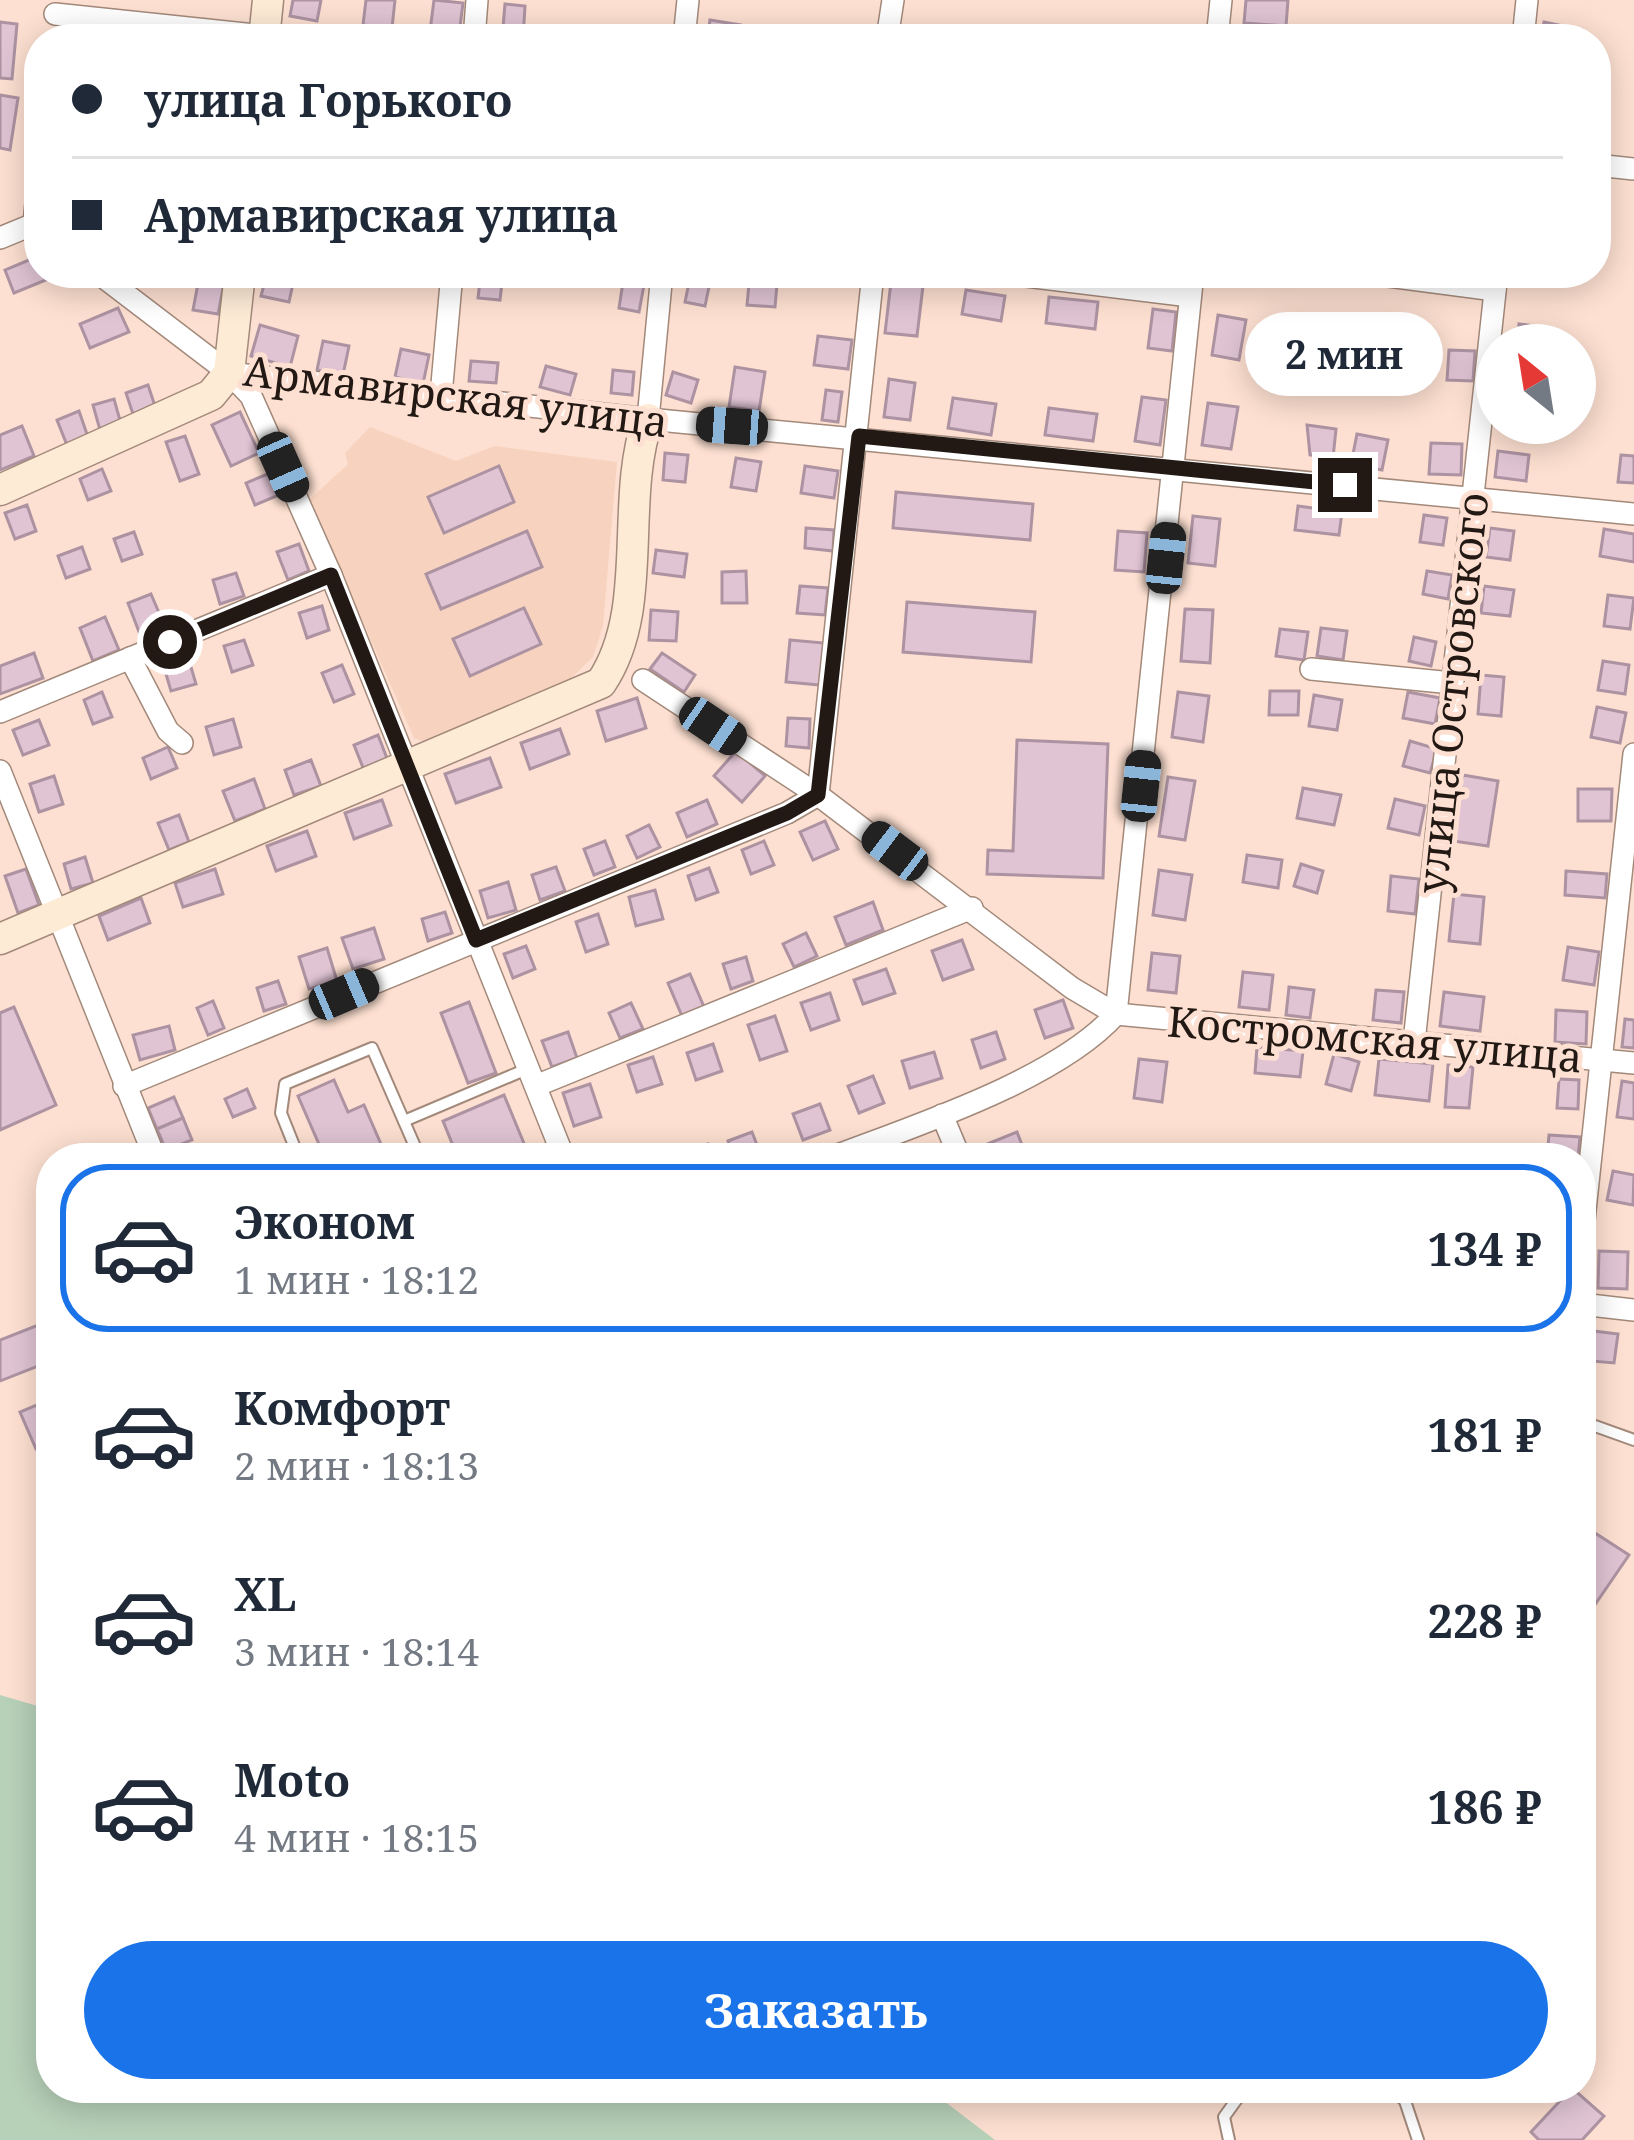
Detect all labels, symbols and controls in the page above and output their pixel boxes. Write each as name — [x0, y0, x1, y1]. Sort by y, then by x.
text: улица Горького — [144, 69, 512, 130]
text: Армавирская улица — [144, 184, 619, 245]
callout: 2 мин — [1246, 311, 1444, 395]
north arrow — [1476, 324, 1596, 444]
map controls — [1476, 324, 1596, 444]
text: 2 мин — [1285, 327, 1403, 380]
street label: Армавирская улица — [241, 341, 671, 449]
car — [695, 406, 769, 446]
car — [252, 427, 314, 507]
route end — [1318, 458, 1372, 512]
street label: улица Островского — [1402, 490, 1500, 896]
car — [1144, 520, 1188, 596]
route start — [143, 615, 197, 669]
car — [673, 691, 753, 761]
car — [1119, 748, 1163, 824]
car — [855, 815, 935, 887]
car — [304, 963, 384, 1025]
street label: Костромская улица — [1165, 991, 1585, 1085]
text: Эконом — [234, 1191, 415, 1252]
icon: car — [90, 1194, 198, 1302]
text: 134 ₽ — [1427, 1218, 1542, 1279]
text: 1 мин · 18:12 — [234, 1252, 479, 1305]
text: Комфорт — [234, 1377, 450, 1438]
icon: car — [90, 1380, 198, 1488]
text: 181 ₽ — [1427, 1404, 1542, 1465]
text: 2 мин · 18:13 — [234, 1438, 479, 1491]
text: XL — [234, 1563, 296, 1624]
icon: car — [90, 1566, 198, 1674]
text: 228 ₽ — [1427, 1590, 1542, 1651]
text: 3 мин · 18:14 — [234, 1624, 479, 1677]
text: Moto — [234, 1749, 350, 1810]
icon: car — [90, 1752, 198, 1860]
text: 186 ₽ — [1427, 1776, 1542, 1837]
text: 4 мин · 18:15 — [234, 1810, 479, 1863]
button: Заказать — [84, 1941, 1548, 2079]

